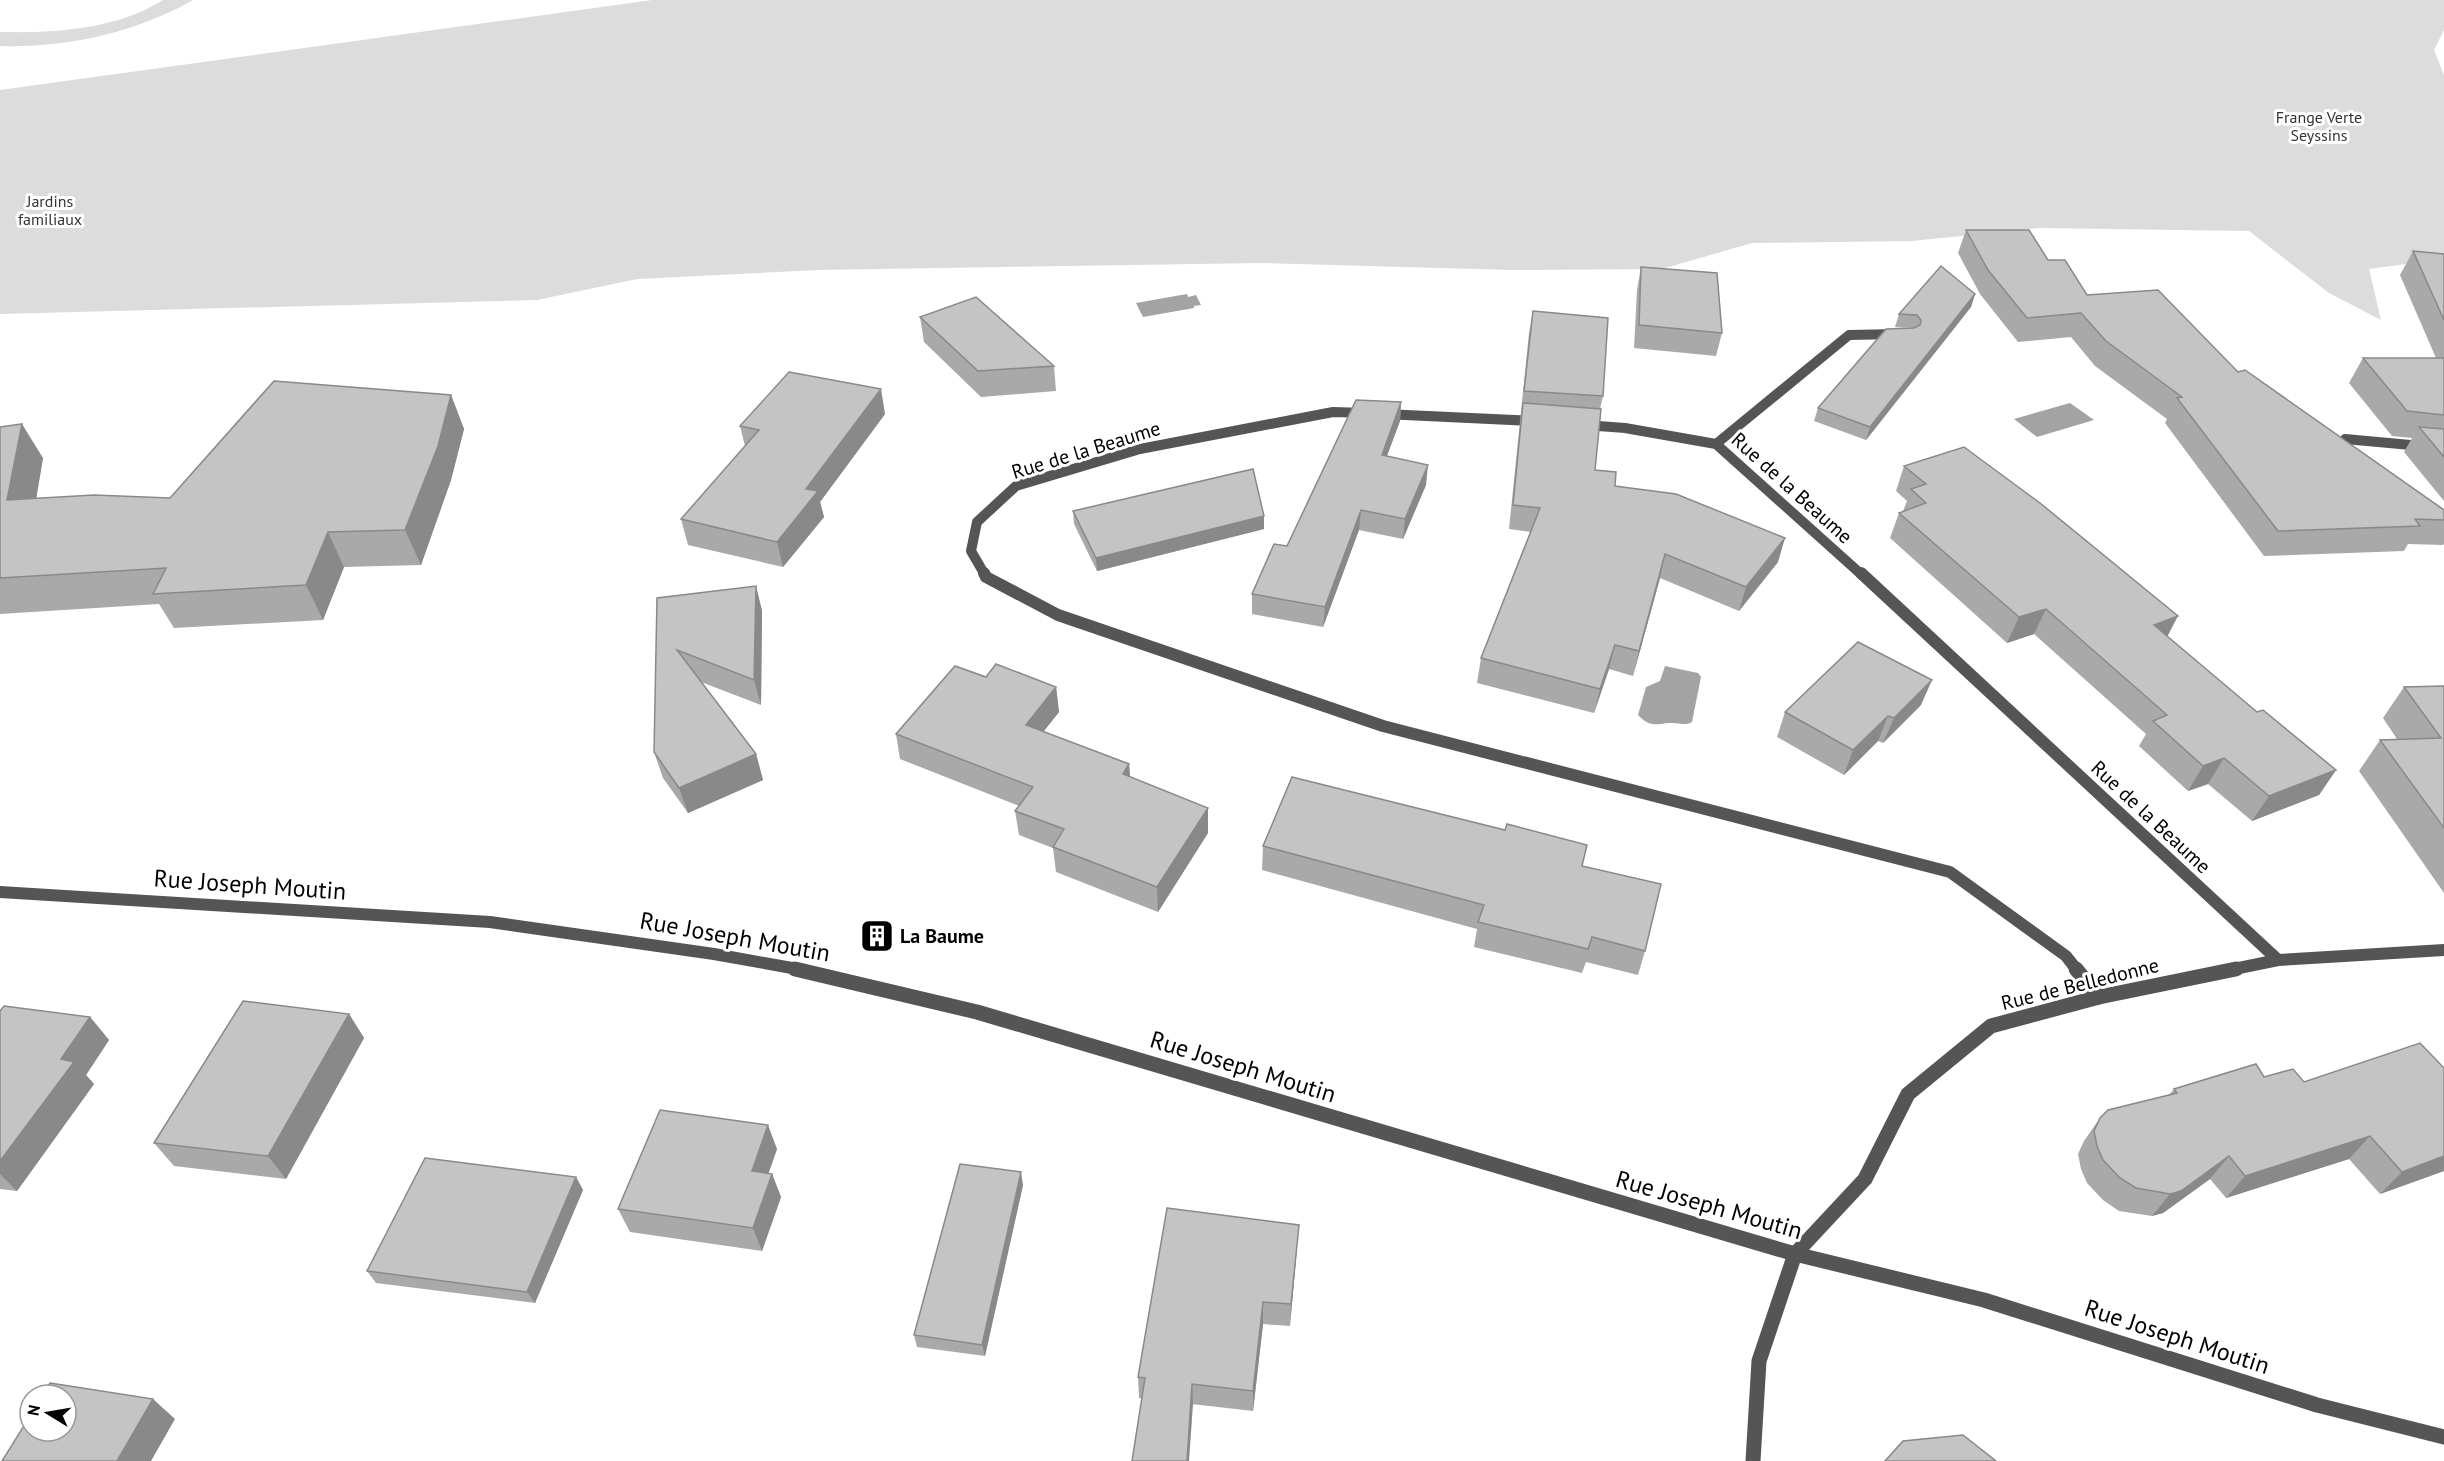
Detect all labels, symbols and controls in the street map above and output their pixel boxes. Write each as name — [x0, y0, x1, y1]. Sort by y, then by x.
park label: Frange Verte Seyssins — [2276, 107, 2362, 145]
park label: Jardins familiaux — [18, 191, 82, 229]
street label: Rue de la Beaume — [1008, 415, 1164, 485]
street label: Rue de la Beaume — [1726, 427, 1858, 549]
street label: Rue de la Beaume — [2086, 755, 2216, 879]
street label: Rue Joseph Moutin — [153, 862, 347, 907]
street label: Rue Joseph Moutin — [637, 905, 833, 969]
building icon: La Baume — [859, 918, 895, 954]
place label: La Baume — [900, 923, 984, 949]
street label: Rue de Belledonne — [1999, 952, 2161, 1016]
street label: Rue Joseph Moutin — [1146, 1024, 1340, 1110]
street label: Rue Joseph Moutin — [1612, 1163, 1806, 1246]
street label: Rue Joseph Moutin — [2081, 1292, 2274, 1381]
north arrow — [18, 1383, 78, 1443]
text: N — [22, 1403, 44, 1417]

